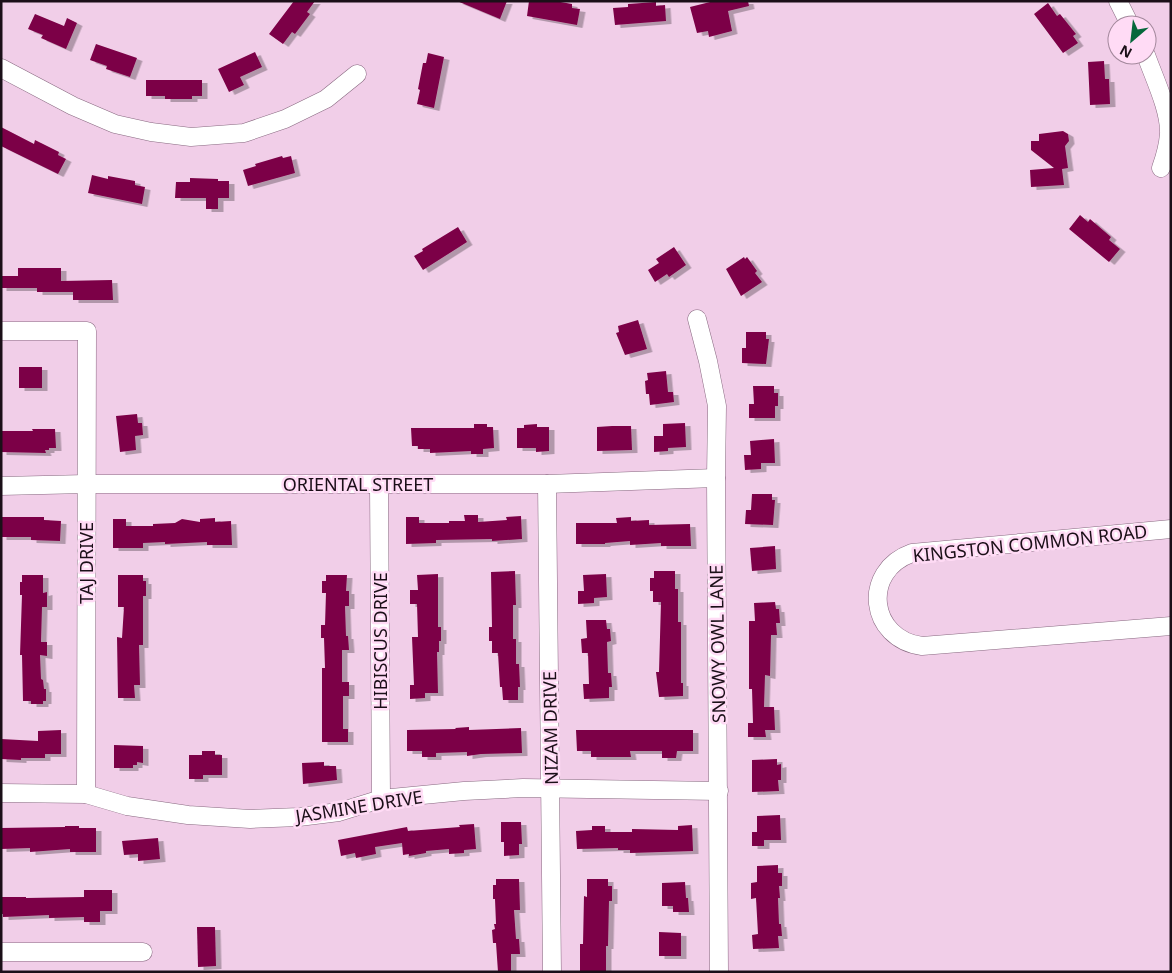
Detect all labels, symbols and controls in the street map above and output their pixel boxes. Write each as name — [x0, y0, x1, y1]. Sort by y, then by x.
north arrow — [1107, 15, 1157, 65]
text: N — [1116, 41, 1135, 63]
street label: ORIENTAL STREET — [283, 472, 433, 496]
street label: KINGSTON COMMON ROAD — [912, 519, 1148, 567]
street label: TAJ DRIVE — [74, 522, 98, 604]
street label: SNOWY OWL LANE — [704, 565, 730, 723]
street label: HIBISCUS DRIVE — [368, 572, 392, 710]
street label: NIZAM DRIVE — [537, 671, 563, 785]
street label: JASMINE DRIVE — [292, 784, 424, 828]

